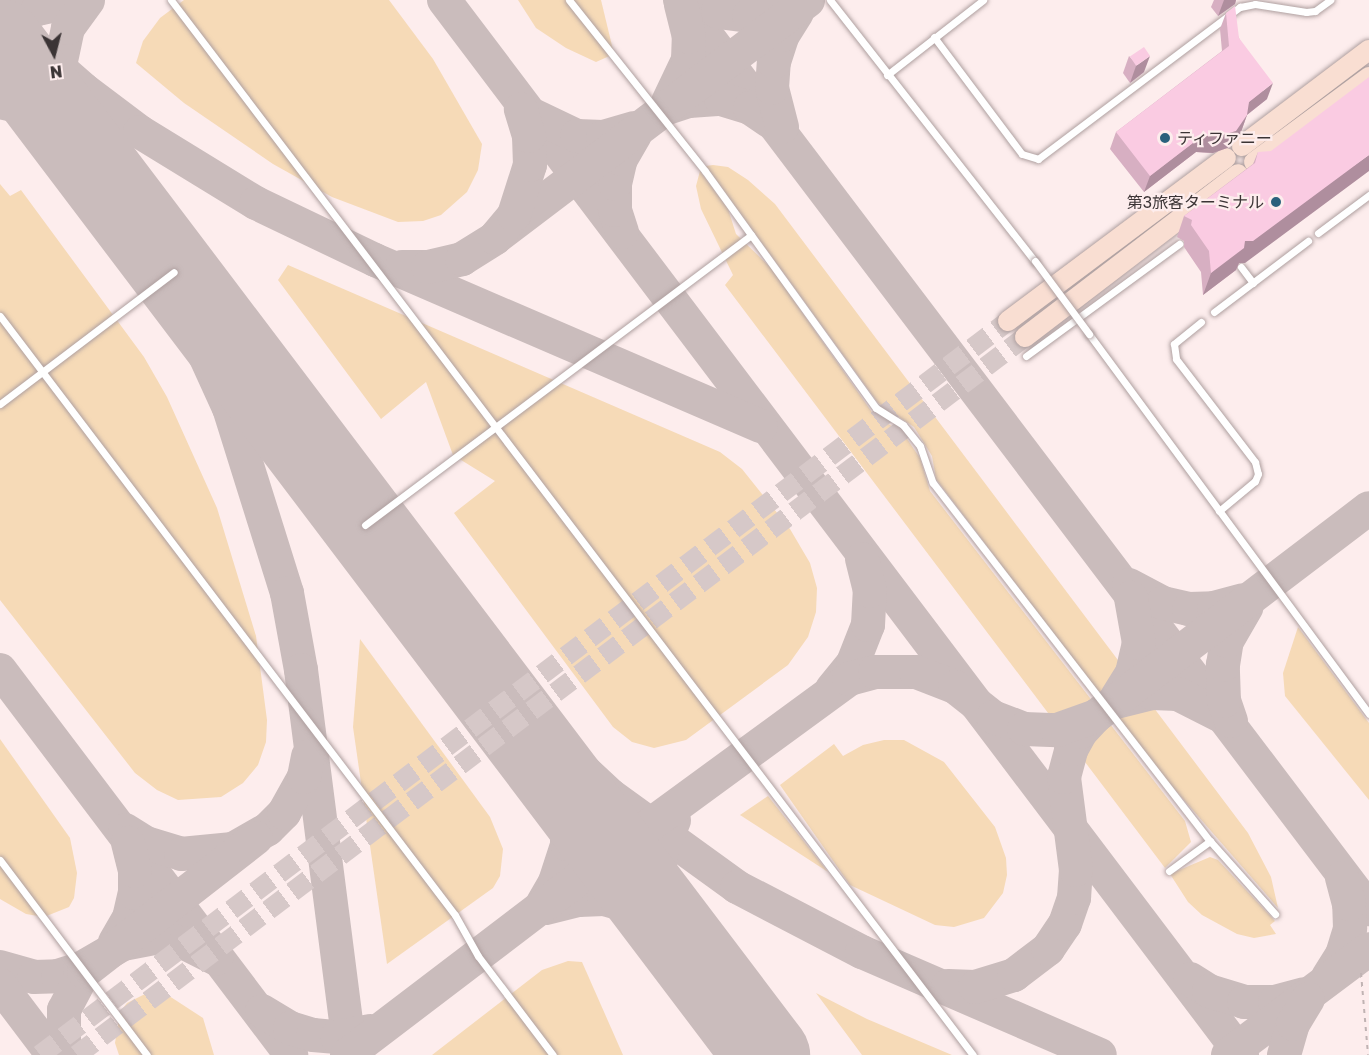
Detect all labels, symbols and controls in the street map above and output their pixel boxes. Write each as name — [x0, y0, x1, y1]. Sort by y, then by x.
north arrow — [24, 24, 84, 84]
text: N — [49, 61, 63, 83]
place label: ティファニー — [1177, 128, 1273, 148]
marker: ティファニー — [1158, 131, 1172, 145]
place label: 第3旅客ターミナル — [1127, 192, 1264, 212]
marker: 第3旅客ターミナル — [1269, 195, 1283, 209]

